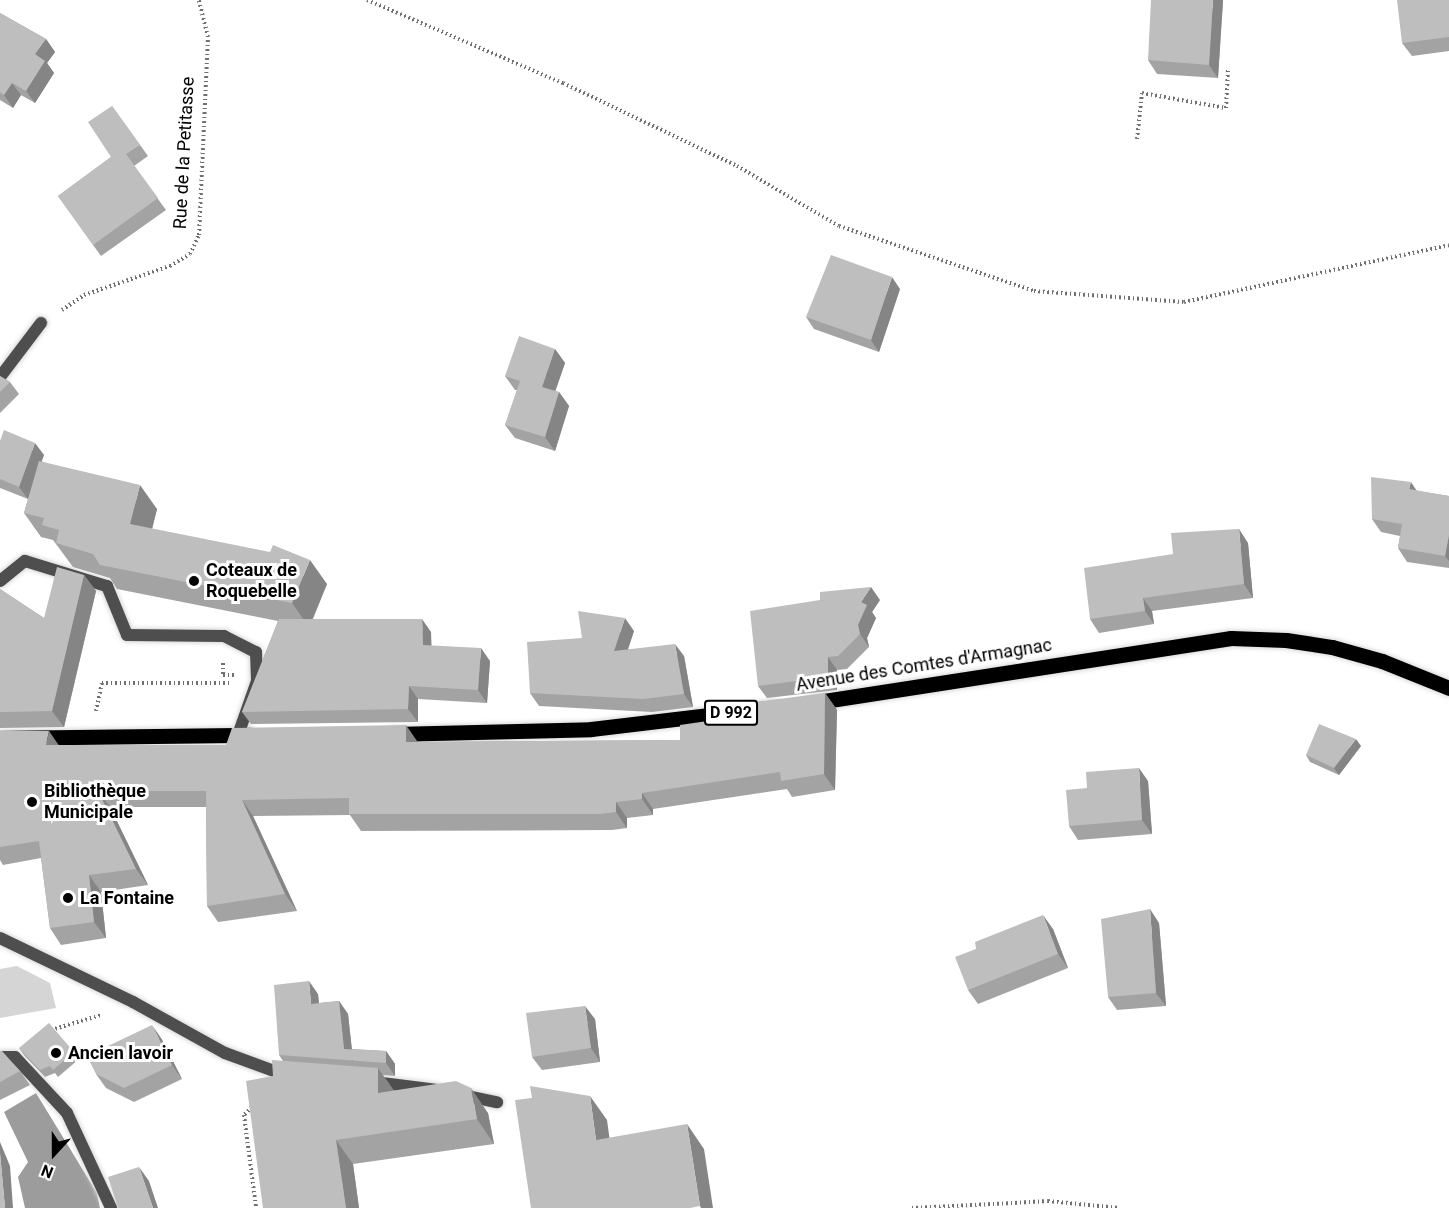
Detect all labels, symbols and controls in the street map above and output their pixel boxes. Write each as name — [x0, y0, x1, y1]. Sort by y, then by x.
street label: Rue de la Petitasse — [169, 76, 199, 230]
place label: Coteaux de Roquebelle — [206, 560, 297, 602]
marker: Coteaux de Roquebelle — [187, 574, 201, 588]
street label: Avenue des Comtes d'Armagnac — [795, 634, 1053, 696]
road number: D 992 — [704, 700, 758, 726]
place label: Bibliothèque Municipale — [44, 781, 146, 824]
marker: Bibliothèque Municipale — [25, 795, 39, 809]
place label: La Fontaine — [80, 887, 174, 909]
marker: La Fontaine — [61, 891, 75, 905]
place label: Ancien lavoir — [68, 1042, 173, 1064]
marker: Ancien lavoir — [49, 1046, 63, 1060]
north arrow — [24, 1124, 84, 1184]
text: N — [39, 1160, 56, 1182]

